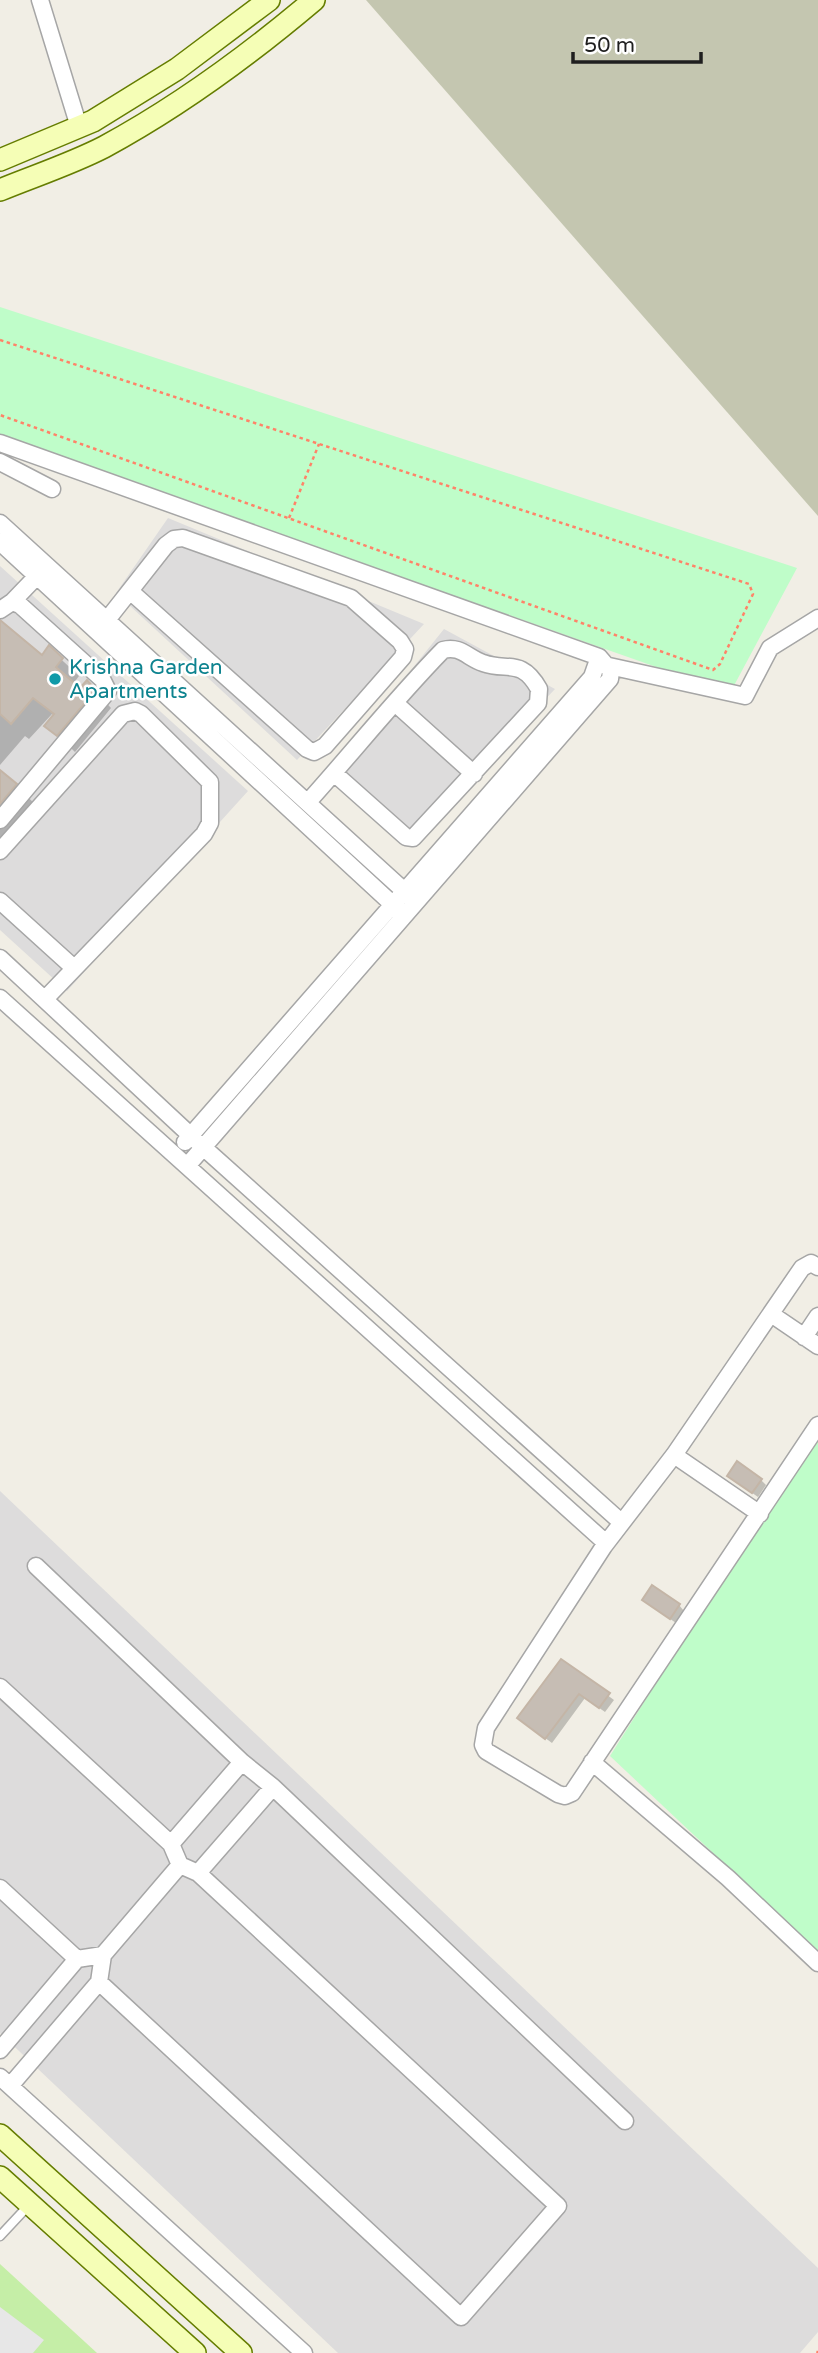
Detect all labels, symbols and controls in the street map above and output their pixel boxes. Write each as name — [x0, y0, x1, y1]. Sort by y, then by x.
scale bar — [573, 21, 701, 65]
text: 50 m — [584, 33, 635, 58]
place label: Krishna Garden Apartments — [69, 655, 223, 704]
marker: Krishna Garden Apartments — [47, 671, 63, 687]

